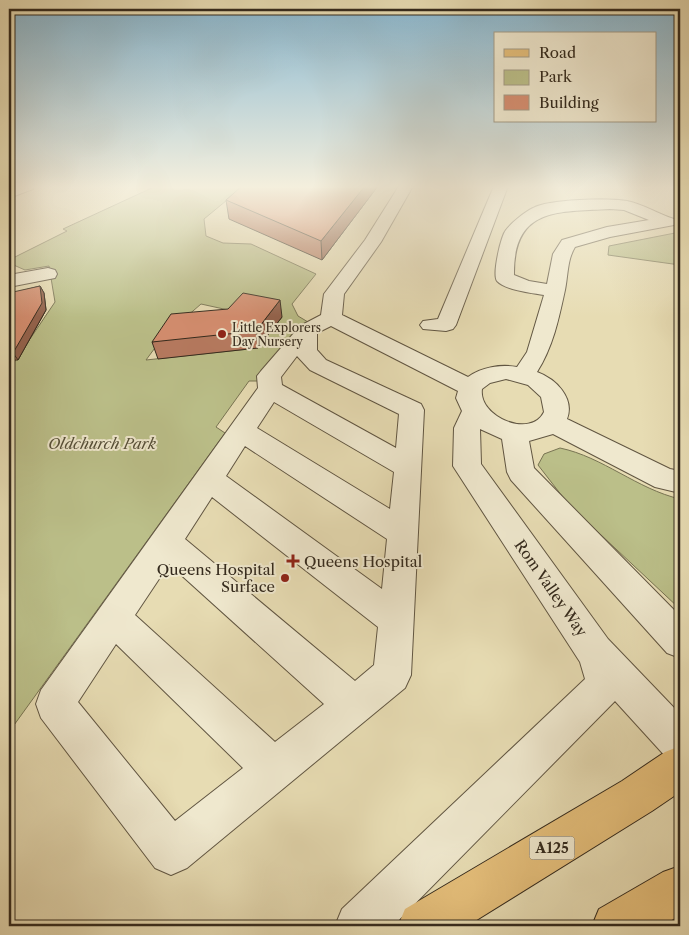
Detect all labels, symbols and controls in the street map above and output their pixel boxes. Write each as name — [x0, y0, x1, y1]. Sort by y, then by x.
legend — [494, 32, 656, 122]
text: Road — [539, 43, 576, 62]
text: Park — [539, 67, 573, 86]
text: Building — [539, 93, 599, 112]
place label: Little Explorers Day Nursery — [232, 320, 321, 349]
marker: Little Explorers Day Nursery — [216, 328, 228, 340]
park label: Oldchurch Park — [48, 434, 156, 453]
street label: Rom Valley Way — [510, 536, 592, 641]
place label: Queens Hospital — [304, 552, 423, 571]
marker: Queens Hospital — [286, 554, 300, 568]
place label: Queens Hospital Surface — [157, 560, 276, 596]
marker: Queens Hospital Surface — [279, 572, 291, 584]
road number: A125 — [530, 836, 574, 860]

